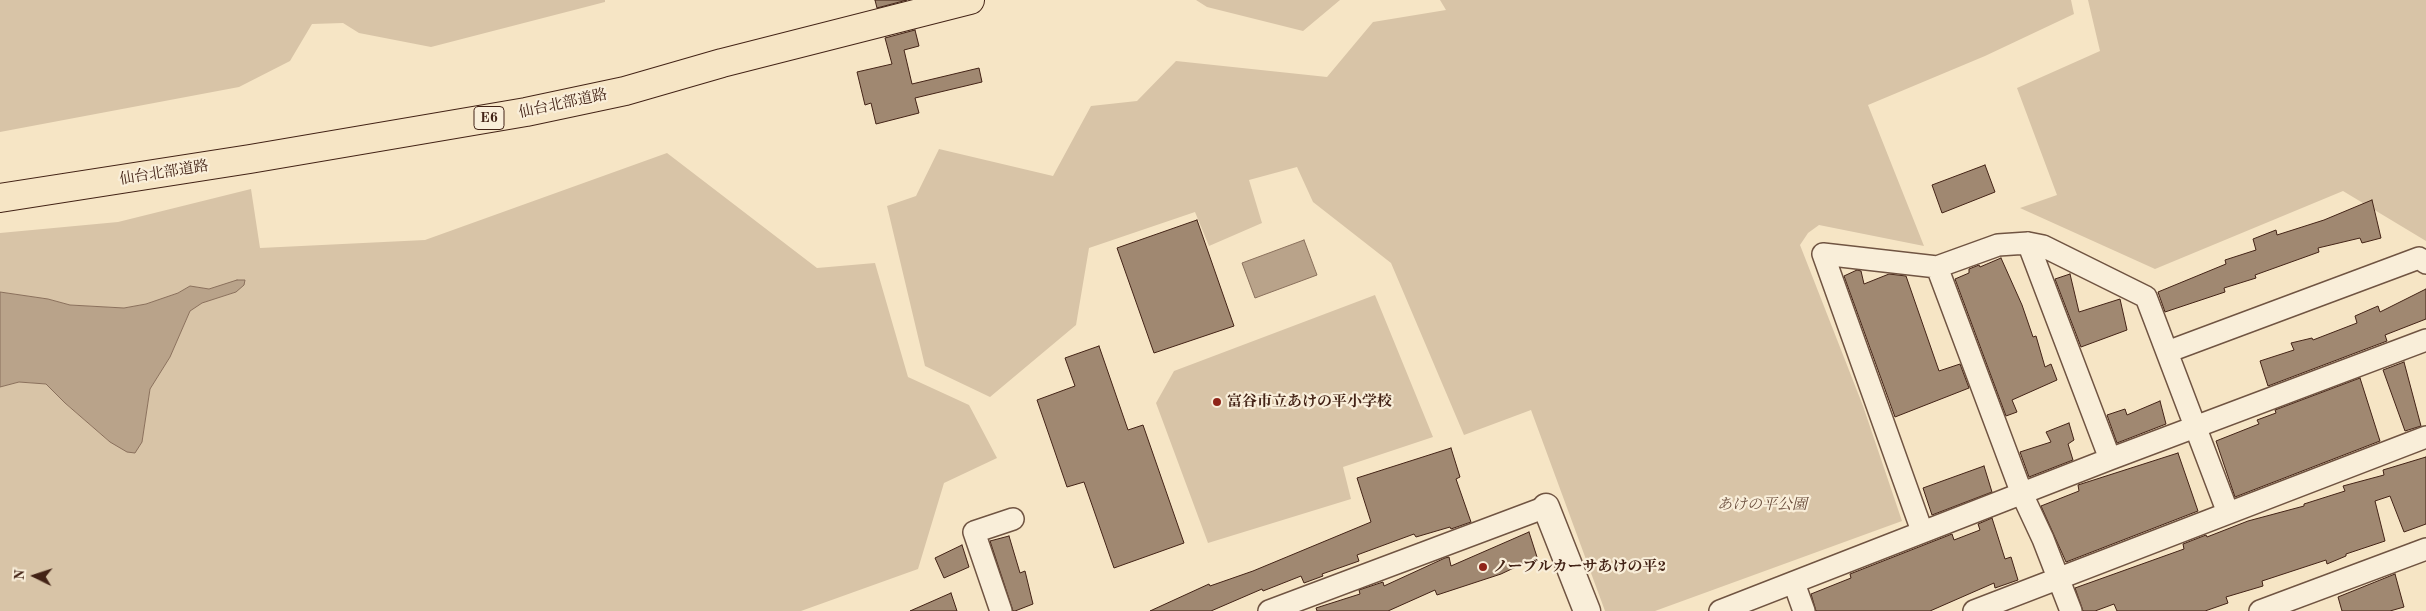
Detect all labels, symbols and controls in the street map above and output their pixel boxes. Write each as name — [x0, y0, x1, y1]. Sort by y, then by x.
street label: 仙台北部道路 — [517, 86, 609, 122]
road number: E6 — [474, 106, 504, 130]
street label: 仙台北部道路 — [118, 157, 210, 189]
place label: 富谷市立あけの平小学校 — [1227, 393, 1392, 411]
marker: 富谷市立あけの平小学校 — [1211, 396, 1223, 408]
park label: あけの平公園 — [1717, 496, 1807, 514]
north arrow — [10, 551, 60, 601]
place label: ノーブルカーサあけの平2 — [1493, 558, 1666, 576]
marker: ノーブルカーサあけの平2 — [1477, 561, 1489, 573]
text: N — [13, 569, 27, 581]

